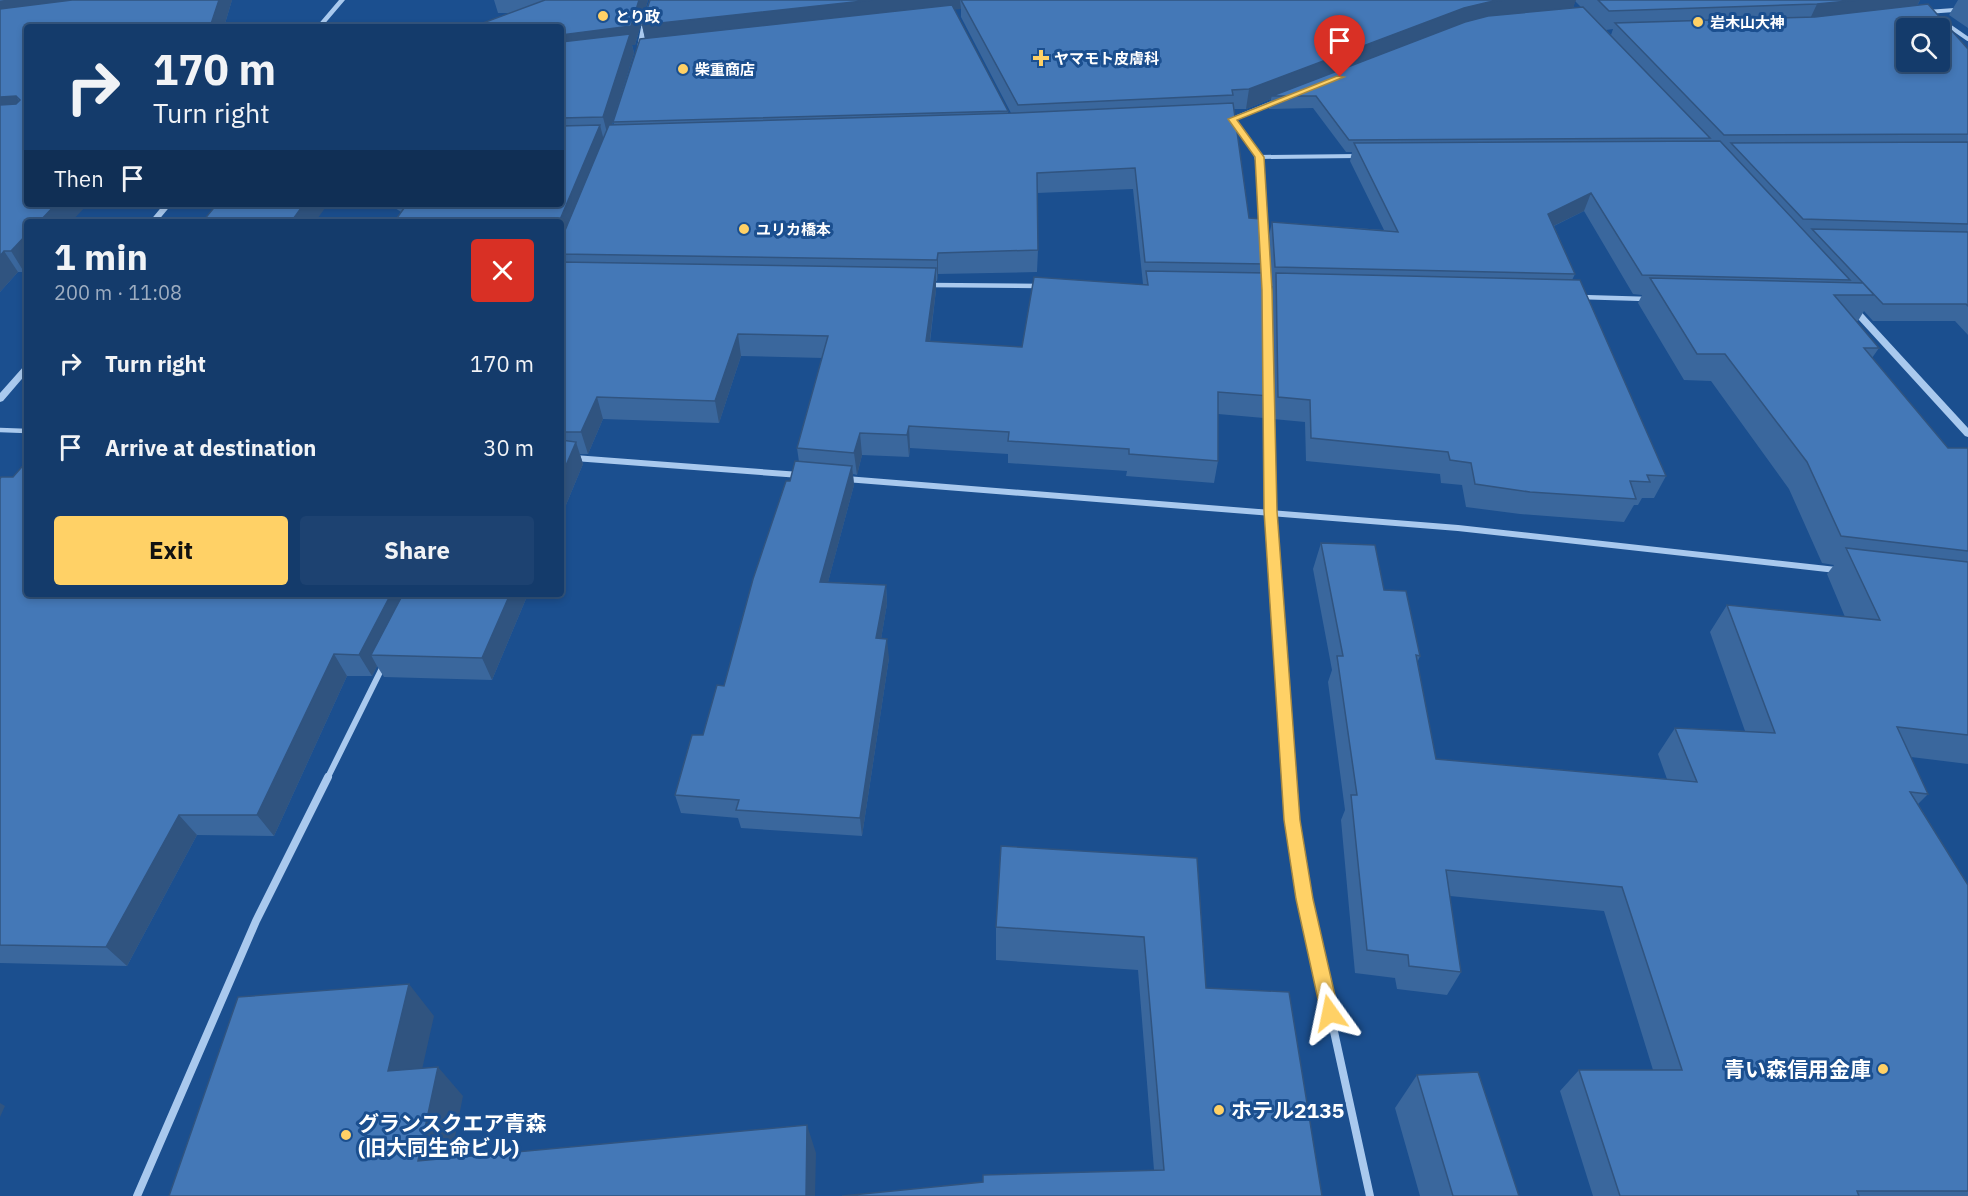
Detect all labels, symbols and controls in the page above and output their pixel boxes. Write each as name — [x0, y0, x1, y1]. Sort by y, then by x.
place label: とり政 — [615, 7, 660, 26]
marker: とり政 — [596, 9, 610, 23]
place label: 岩木山大神 — [1710, 13, 1785, 32]
pin — [1314, 15, 1365, 77]
marker: 岩木山大神 — [1691, 15, 1705, 29]
map controls — [1896, 18, 1950, 72]
button: search — [1896, 18, 1950, 72]
icon: arrive — [1323, 24, 1356, 57]
text: 170 m — [153, 42, 276, 97]
icon: right — [54, 48, 132, 126]
marker: ヤマモト皮膚科 — [1032, 49, 1050, 67]
place label: ヤマモト皮膚科 — [1054, 49, 1159, 68]
place label: 柴重商店 — [695, 60, 755, 79]
marker: 柴重商店 — [676, 62, 690, 76]
text: Turn right — [153, 95, 270, 130]
icon: arrive — [116, 162, 149, 195]
text: Then — [54, 164, 104, 193]
place label: ユリカ橋本 — [756, 220, 831, 239]
marker: ユリカ橋本 — [737, 222, 751, 236]
text: 1 min — [54, 233, 148, 280]
button: close — [471, 239, 534, 302]
text: 200 m · 11:08 — [54, 279, 182, 306]
icon: right — [54, 347, 87, 380]
text: Turn right — [105, 349, 206, 378]
text: 170 m — [470, 349, 534, 378]
icon: arrive — [54, 431, 87, 464]
text: Arrive at destination — [105, 433, 316, 462]
text: 30 m — [483, 433, 534, 462]
button: Exit — [54, 516, 288, 585]
button: Share — [300, 516, 534, 585]
position arrow — [1298, 981, 1362, 1045]
place label: 青い森信用金庫 — [1724, 1055, 1871, 1083]
marker: 青い森信用金庫 — [1876, 1062, 1890, 1076]
place label: ホテル2135 — [1231, 1096, 1344, 1124]
marker: ホテル2135 — [1212, 1103, 1226, 1117]
place label: グランスクエア青森 (旧大同生命ビル) — [358, 1109, 547, 1161]
marker: グランスクエア青森 (旧大同生命ビル) — [339, 1128, 353, 1142]

